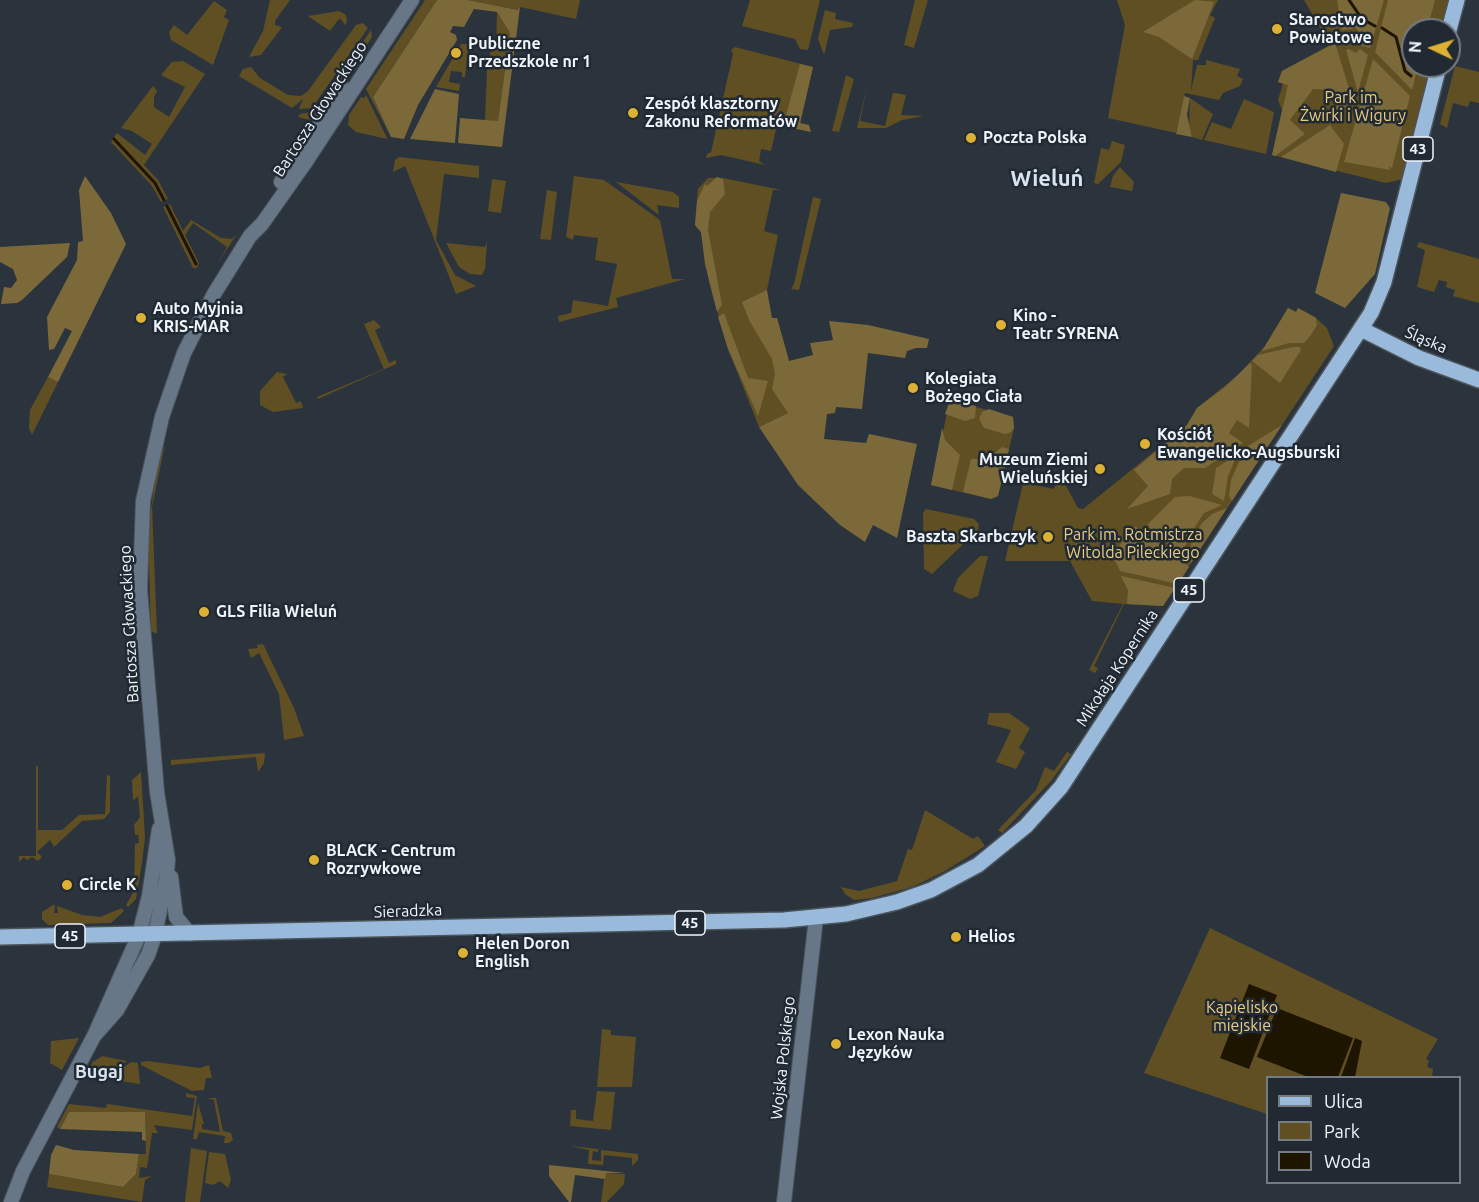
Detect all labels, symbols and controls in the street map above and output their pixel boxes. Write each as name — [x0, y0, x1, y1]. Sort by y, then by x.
place label: Starostwo Powiatowe — [1289, 10, 1372, 48]
north arrow — [1401, 18, 1461, 78]
marker: Starostwo Powiatowe — [1270, 22, 1284, 36]
place label: Publiczne Przedszkole nr 1 — [468, 34, 591, 72]
street label: Bartosza Głowackiego — [269, 38, 371, 180]
text: N — [1406, 40, 1424, 53]
marker: Publiczne Przedszkole nr 1 — [449, 46, 463, 60]
park label: Park im. Żwirki i Wigury — [1300, 88, 1406, 126]
place label: Zespół klasztorny Zakonu Reformatów — [645, 94, 797, 132]
marker: Zespół klasztorny Zakonu Reformatów — [626, 106, 640, 120]
place label: Poczta Polska — [983, 128, 1087, 148]
marker: Poczta Polska — [964, 131, 978, 145]
road number: 43 — [1403, 137, 1433, 161]
district label: Wieluń — [1011, 166, 1083, 192]
place label: Auto Myjnia KRIS-MAR — [153, 299, 243, 337]
place label: Kino - Teatr SYRENA — [1013, 306, 1119, 344]
marker: Auto Myjnia KRIS-MAR — [134, 311, 148, 325]
marker: Kino - Teatr SYRENA — [994, 318, 1008, 332]
street label: Śląska — [1402, 323, 1450, 357]
place label: Kolegiata Bożego Ciała — [925, 369, 1022, 407]
marker: Kolegiata Bożego Ciała — [906, 381, 920, 395]
place label: Kościół Ewangelicko-Augsburski — [1157, 425, 1340, 463]
marker: Kościół Ewangelicko-Augsburski — [1138, 437, 1152, 451]
place label: Muzeum Ziemi Wieluńskiej — [979, 450, 1088, 488]
marker: Muzeum Ziemi Wieluńskiej — [1093, 462, 1107, 476]
park label: Park im. Rotmistrza Witolda Pileckiego — [1064, 525, 1202, 563]
place label: Baszta Skarbczyk — [906, 527, 1036, 547]
marker: Baszta Skarbczyk — [1041, 530, 1055, 544]
street label: Bartosza Głowackiego — [115, 545, 143, 703]
road number: 45 — [1174, 578, 1204, 602]
place label: GLS Filia Wieluń — [216, 602, 337, 622]
marker: GLS Filia Wieluń — [197, 605, 211, 619]
street label: Mikołaja Kopernika — [1072, 606, 1162, 730]
place label: BLACK - Centrum Rozrywkowe — [326, 841, 456, 879]
marker: BLACK - Centrum Rozrywkowe — [307, 853, 321, 867]
place label: Circle K — [79, 875, 136, 895]
marker: Circle K — [60, 878, 74, 892]
street label: Sieradzka — [373, 900, 443, 922]
road number: 45 — [675, 911, 705, 935]
road number: 45 — [55, 924, 85, 948]
place label: Helios — [968, 927, 1015, 947]
marker: Helios — [949, 930, 963, 944]
place label: Helen Doron English — [475, 934, 570, 972]
marker: Helen Doron English — [456, 946, 470, 960]
street label: Wojska Polskiego — [767, 995, 799, 1121]
park label: Kąpielisko miejskie — [1206, 998, 1278, 1036]
place label: Lexon Nauka Języków — [848, 1025, 945, 1063]
marker: Lexon Nauka Języków — [829, 1037, 843, 1051]
district label: Bugaj — [75, 1061, 123, 1083]
legend — [1266, 1076, 1461, 1184]
text: Ulica — [1324, 1091, 1363, 1111]
text: Park — [1324, 1121, 1360, 1141]
text: Woda — [1324, 1151, 1371, 1171]

